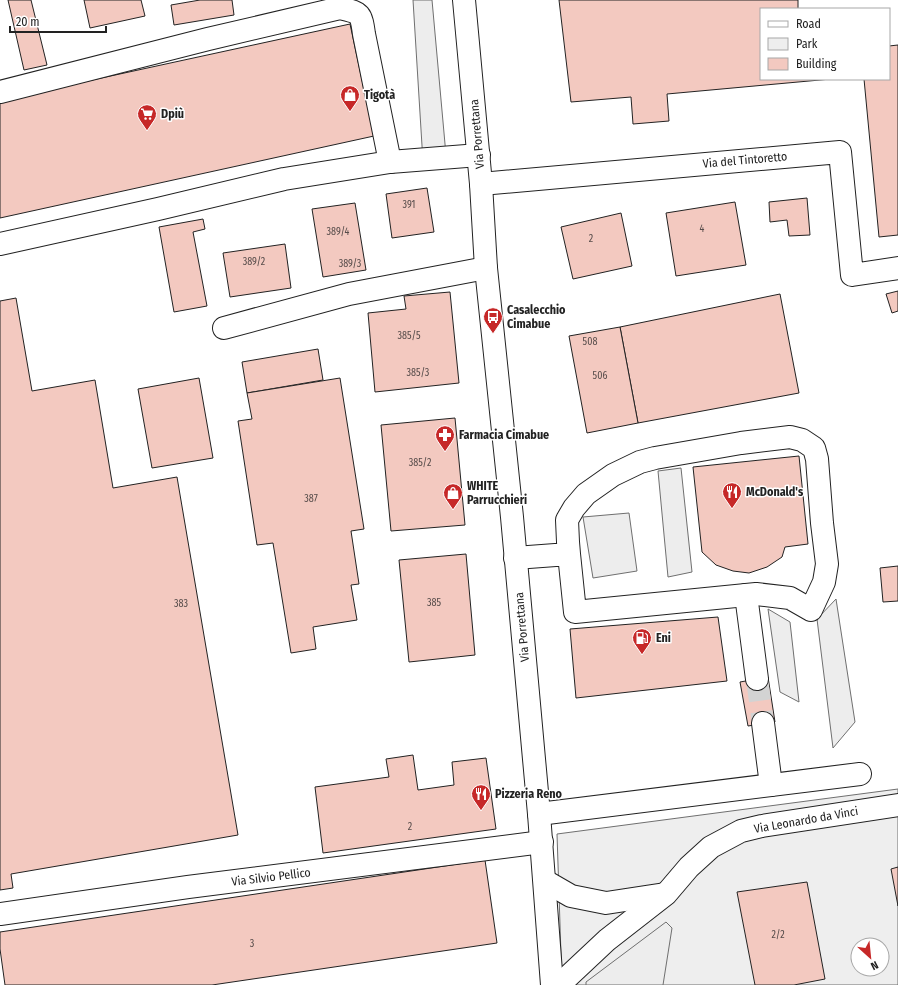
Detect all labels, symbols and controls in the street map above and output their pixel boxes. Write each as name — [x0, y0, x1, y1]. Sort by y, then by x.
scale bar — [10, 8, 106, 34]
legend — [760, 8, 890, 80]
text: 20 m — [16, 15, 40, 29]
text: Road — [796, 17, 821, 31]
text: Park — [796, 37, 818, 51]
text: Building — [796, 57, 837, 71]
shop icon: Tigotà — [339, 84, 361, 112]
place label: Tigotà — [364, 88, 395, 102]
street label: Via Porrettana — [467, 98, 487, 169]
supermarket icon: Dpiù — [136, 103, 158, 131]
place label: Dpiù — [161, 107, 184, 121]
street label: Via del Tintoretto — [702, 149, 788, 171]
house number: 391 — [403, 199, 416, 211]
house number: 4 — [700, 223, 705, 235]
house number: 389/4 — [327, 226, 350, 238]
house number: 2 — [589, 233, 594, 245]
house number: 389/2 — [243, 256, 266, 268]
house number: 389/3 — [339, 258, 362, 270]
place label: Casalecchio Cimabue — [507, 303, 566, 331]
bus stop icon: Casalecchio Cimabue — [482, 306, 504, 334]
house number: 385/5 — [398, 330, 421, 342]
house number: 508 — [583, 336, 597, 348]
house number: 385/3 — [407, 367, 430, 379]
house number: 506 — [593, 370, 607, 382]
pharmacy icon: Farmacia Cimabue — [434, 424, 456, 452]
place label: Farmacia Cimabue — [459, 428, 549, 442]
house number: 385/2 — [409, 457, 432, 469]
place label: WHITE Parrucchieri — [467, 479, 527, 507]
restaurant icon: McDonald's — [721, 481, 743, 509]
shop icon: WHITE Parrucchieri — [442, 482, 464, 510]
place label: McDonald's — [746, 485, 804, 499]
house number: 387 — [304, 493, 318, 505]
street label: Via Porrettana — [512, 591, 532, 662]
house number: 385 — [427, 597, 441, 609]
house number: 383 — [174, 598, 188, 610]
fuel station icon: Eni — [631, 627, 653, 655]
place label: Eni — [656, 631, 671, 645]
restaurant icon: Pizzeria Reno — [470, 783, 492, 811]
place label: Pizzeria Reno — [495, 787, 563, 801]
street label: Via Leonardo da Vinci — [753, 804, 859, 836]
house number: 2 — [408, 821, 413, 833]
street label: Via Silvio Pellico — [231, 865, 311, 889]
house number: 2/2 — [771, 929, 785, 941]
north arrow — [850, 937, 890, 977]
house number: 3 — [250, 938, 255, 950]
text: N — [868, 958, 880, 973]

